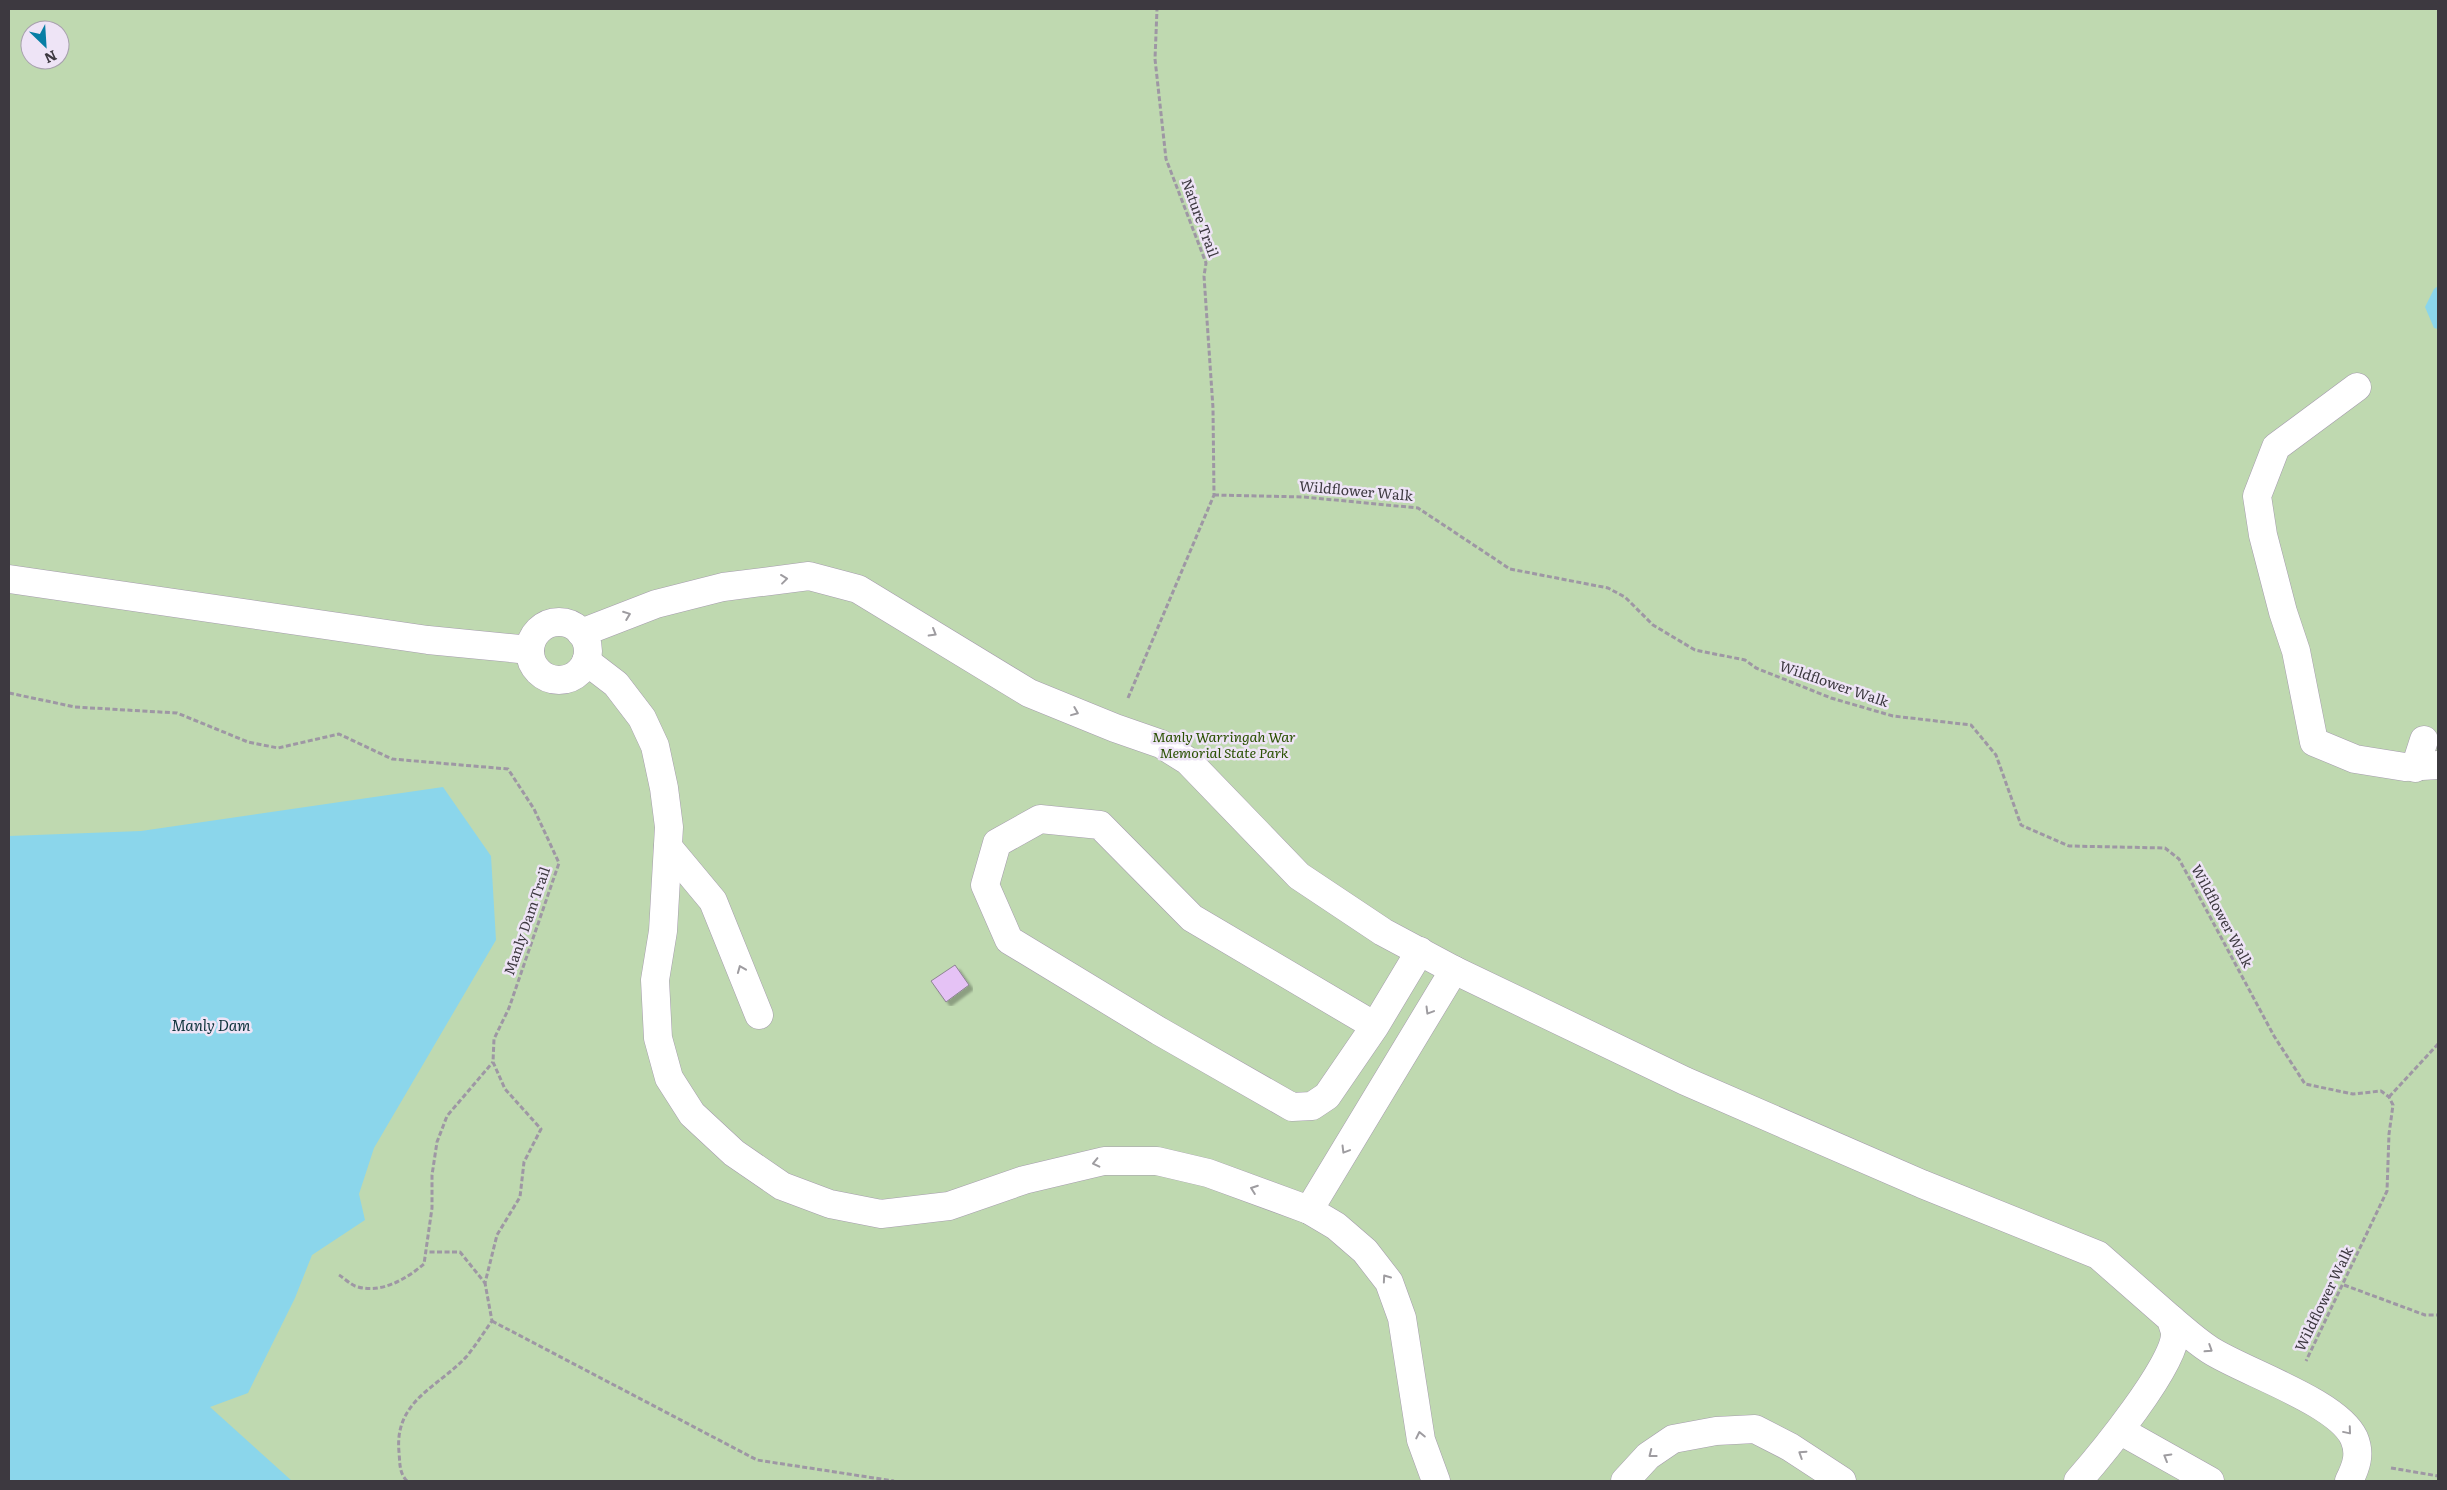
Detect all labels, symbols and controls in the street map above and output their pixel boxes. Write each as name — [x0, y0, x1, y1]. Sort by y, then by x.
north arrow — [20, 20, 70, 70]
text: N — [41, 46, 60, 69]
street label: Nature Trail — [1177, 175, 1225, 260]
street label: Wildflower Walk — [1298, 475, 1414, 505]
one-way arrow — [781, 574, 789, 585]
one-way arrow — [622, 611, 631, 621]
one-way arrow — [928, 627, 937, 637]
street label: Wildflower Walk — [1777, 655, 1892, 711]
one-way arrow — [1070, 705, 1079, 716]
park label: Manly Warringah War Memorial State Park — [1152, 726, 1296, 762]
street label: Wildflower Walk — [2187, 860, 2259, 971]
street label: Manly Dam Trail — [498, 863, 554, 978]
one-way arrow — [736, 966, 746, 974]
one-way arrow — [1425, 1006, 1435, 1015]
water label: Manly Dam — [172, 1013, 250, 1036]
one-way arrow — [1341, 1145, 1351, 1154]
one-way arrow — [1091, 1157, 1100, 1168]
one-way arrow — [1250, 1185, 1259, 1195]
street label: Wildflower Walk — [2289, 1242, 2357, 1354]
one-way arrow — [1382, 1274, 1392, 1283]
one-way arrow — [2204, 1342, 2213, 1352]
one-way arrow — [2343, 1425, 2352, 1434]
one-way arrow — [1415, 1431, 1426, 1440]
one-way arrow — [1649, 1449, 1658, 1457]
one-way arrow — [1798, 1451, 1807, 1461]
one-way arrow — [2164, 1453, 2173, 1463]

